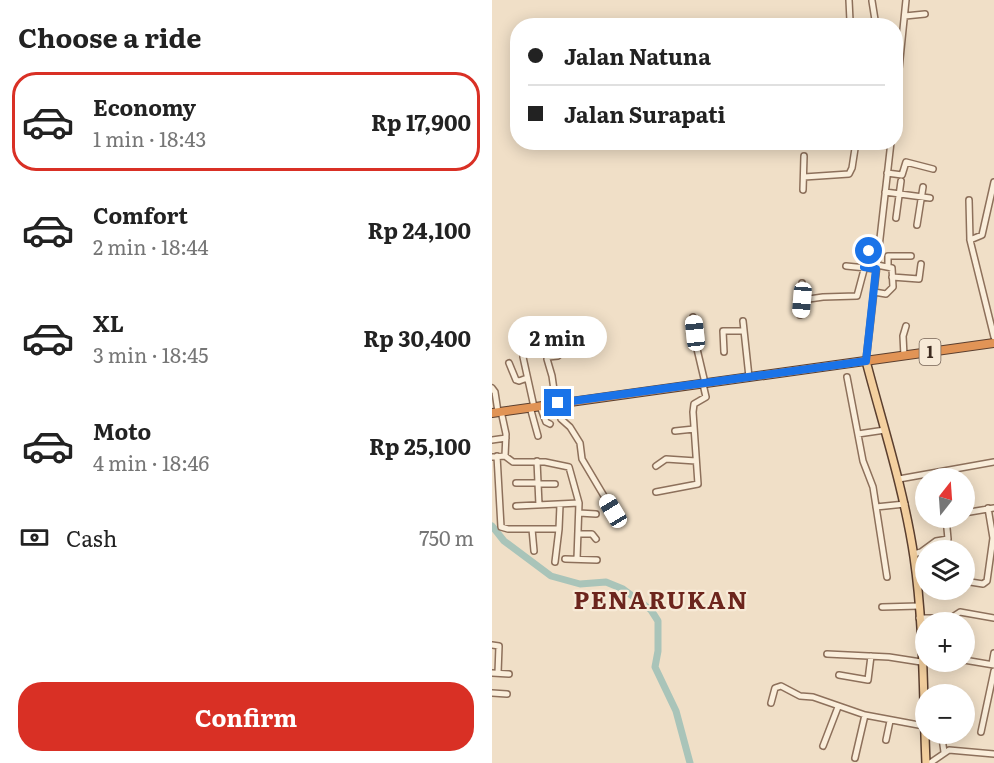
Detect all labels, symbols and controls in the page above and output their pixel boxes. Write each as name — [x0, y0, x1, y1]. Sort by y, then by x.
text: Choose a ride — [18, 16, 201, 56]
text: Jalan Natuna — [564, 39, 711, 72]
text: Economy — [93, 90, 196, 123]
icon: car — [21, 95, 75, 149]
text: Jalan Surapati — [564, 97, 726, 130]
text: Rp 17,900 — [371, 105, 471, 138]
text: 1 min · 18:43 — [93, 123, 206, 153]
text: Comfort — [93, 198, 188, 231]
icon: car — [21, 203, 75, 257]
text: Rp 24,100 — [368, 213, 471, 246]
text: 2 min · 18:44 — [93, 231, 209, 261]
route start — [855, 237, 882, 264]
car — [791, 281, 813, 319]
text: XL — [93, 306, 124, 339]
icon: car — [21, 311, 75, 365]
car — [684, 314, 706, 352]
callout: 2 min — [508, 316, 608, 358]
text: Rp 30,400 — [363, 321, 471, 354]
text: 2 min — [530, 322, 585, 352]
text: 3 min · 18:45 — [93, 339, 208, 369]
road number: 1 — [920, 339, 940, 365]
route end — [544, 389, 571, 416]
text: Moto — [93, 414, 151, 447]
icon: car — [21, 419, 75, 473]
text: Rp 25,100 — [369, 429, 471, 462]
text: 4 min · 18:46 — [93, 447, 209, 477]
north arrow — [915, 468, 975, 528]
map controls — [915, 468, 975, 744]
car — [596, 491, 630, 531]
icon: cash — [18, 521, 51, 554]
text: Cash — [66, 521, 117, 554]
text: 750 m — [419, 522, 474, 552]
button: layers — [915, 540, 975, 600]
district label: PENARUKAN — [573, 581, 749, 616]
button: + — [915, 612, 975, 672]
button: Confirm — [18, 682, 474, 751]
button: − — [915, 684, 975, 744]

